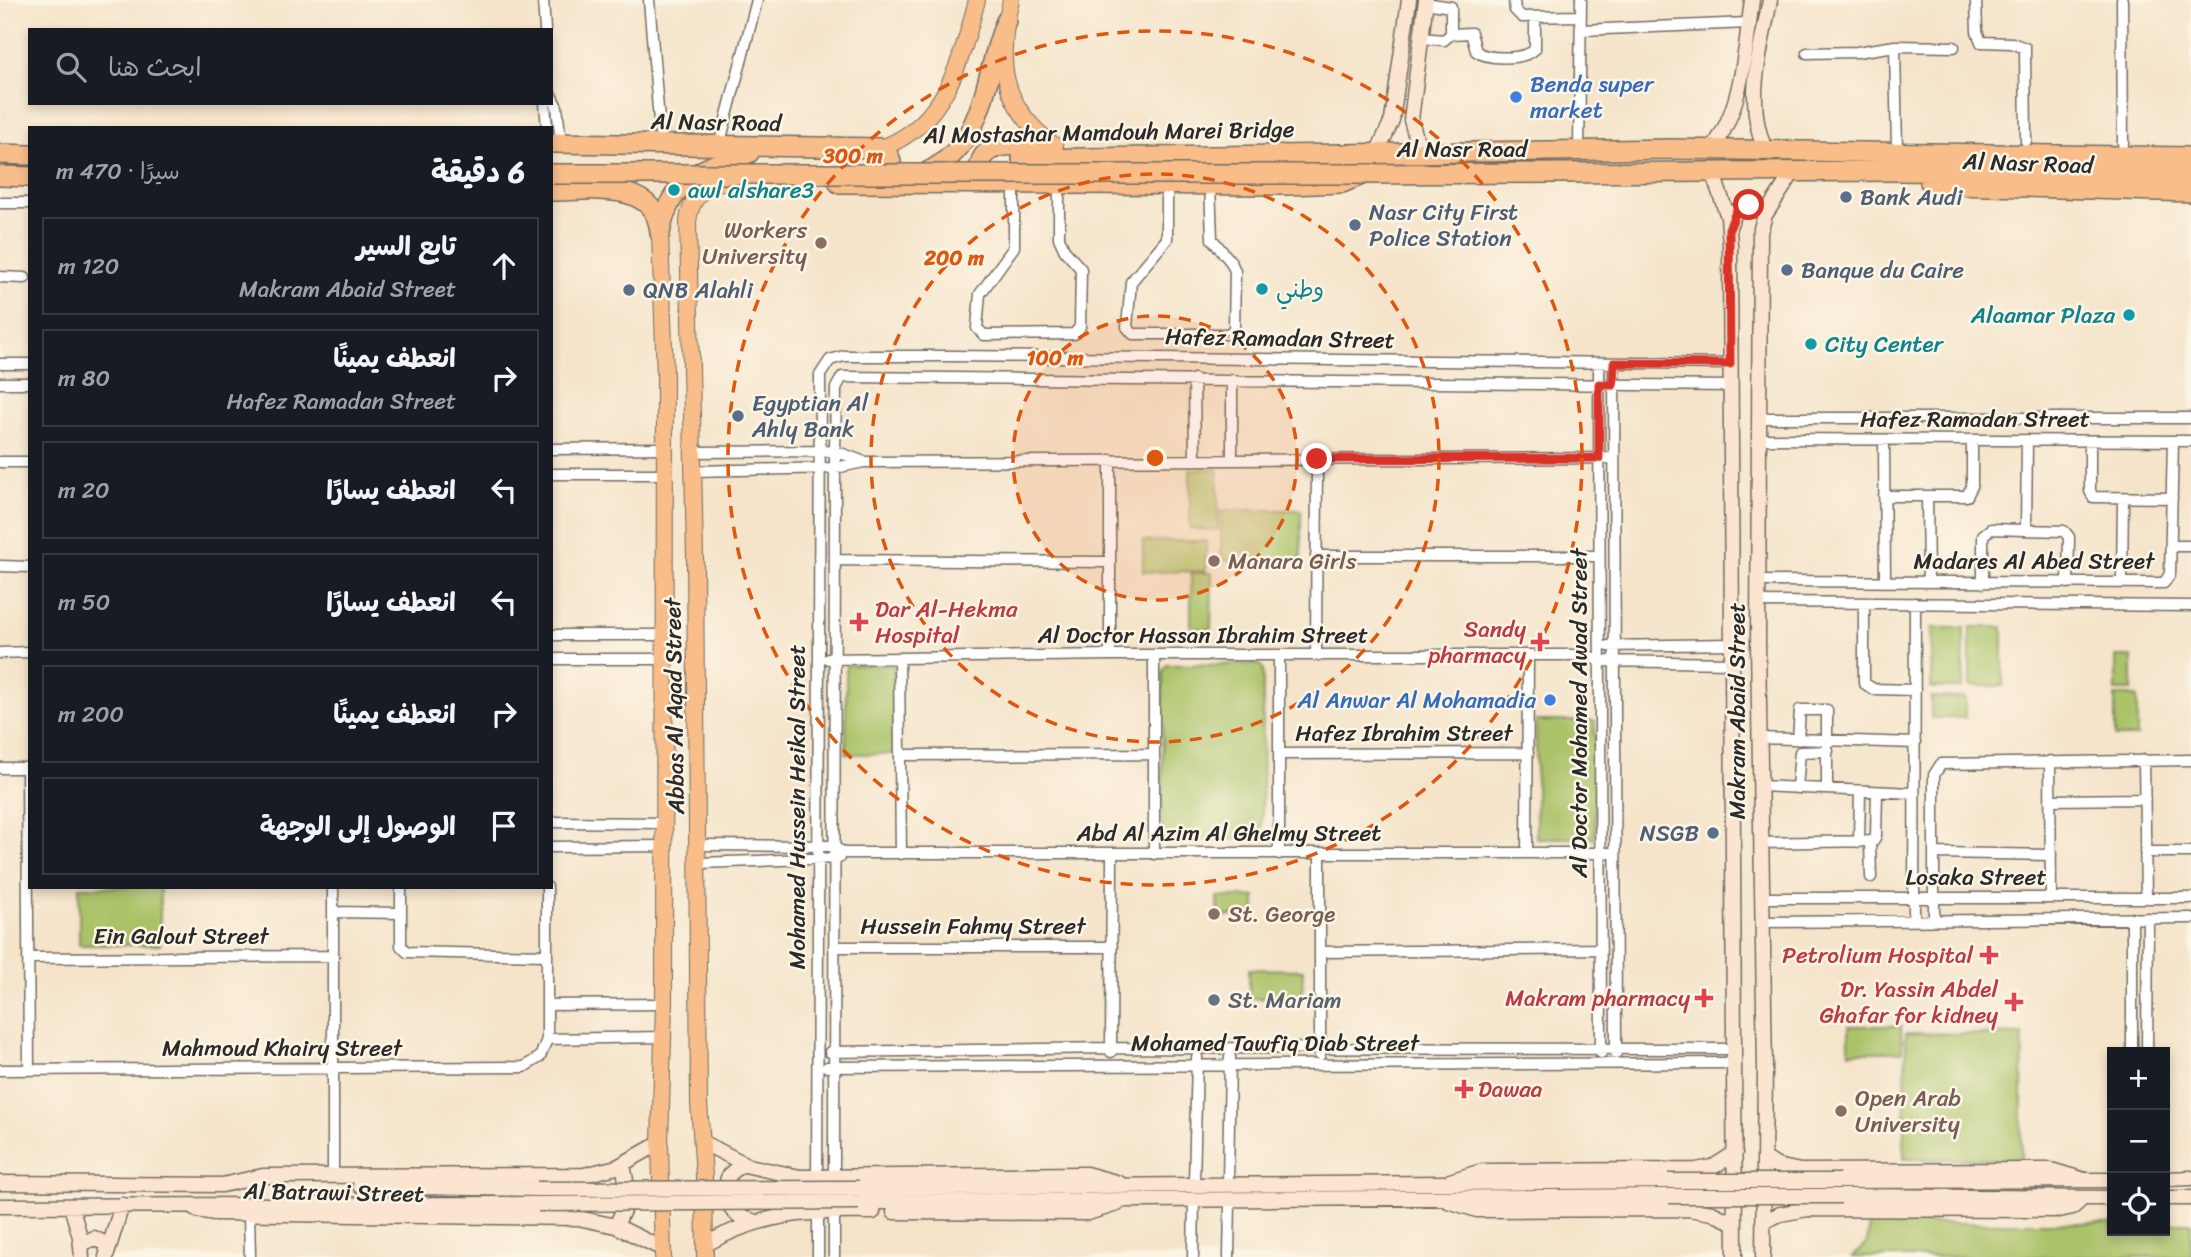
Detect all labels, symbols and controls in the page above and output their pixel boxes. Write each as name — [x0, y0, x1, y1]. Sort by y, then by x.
search box — [28, 28, 553, 105]
text: ابحث هنا — [108, 44, 202, 90]
icon: search — [52, 48, 90, 86]
place label: Benda super market — [1530, 64, 1655, 131]
marker: Benda super market — [1508, 89, 1524, 105]
street label: Al Nasr Road — [649, 101, 783, 144]
street label: Al Mostashar Mamdouh Marei Bridge — [922, 109, 1295, 156]
street label: Al Nasr Road — [1396, 129, 1529, 170]
text: 300 m — [822, 137, 884, 175]
street label: Al Nasr Road — [1961, 141, 2096, 186]
text: 6 دقيقة — [431, 145, 525, 199]
text: سيرًا · 470 m — [56, 151, 180, 192]
place label: awl alshare3 — [688, 170, 815, 211]
place label: Bank Audi — [1860, 177, 1963, 218]
marker: awl alshare3 — [666, 182, 682, 198]
route start — [1733, 189, 1764, 220]
marker: Bank Audi — [1838, 189, 1854, 205]
place label: Nasr City First Police Station — [1369, 192, 1518, 259]
place label: Workers University — [702, 210, 807, 277]
marker: Nasr City First Police Station — [1347, 217, 1363, 233]
text: تابع السير — [357, 223, 456, 269]
marker: Workers University — [813, 235, 829, 251]
text: 200 m — [923, 239, 985, 277]
text: 120 m — [58, 246, 119, 287]
icon: ahead — [485, 247, 523, 285]
place label: Banque du Caire — [1801, 250, 1964, 291]
marker: Banque du Caire — [1779, 262, 1795, 278]
text: Makram Abaid Street — [239, 269, 456, 310]
place label: وطني — [1276, 269, 1324, 310]
place label: QNB Alahli — [643, 270, 754, 311]
marker: وطني — [1254, 281, 1270, 297]
marker: QNB Alahli — [621, 282, 637, 298]
place label: Alaamar Plaza — [1970, 295, 2115, 336]
marker: Alaamar Plaza — [2121, 307, 2137, 323]
street label: Hafez Ramadan Street — [1165, 316, 1395, 361]
place label: City Center — [1825, 324, 1944, 365]
text: انعطف يمينًا — [333, 335, 456, 381]
marker: City Center — [1803, 336, 1819, 352]
text: 100 m — [1026, 339, 1084, 377]
text: 80 m — [58, 358, 110, 399]
icon: right — [485, 359, 523, 397]
text: Hafez Ramadan Street — [226, 381, 456, 422]
place label: Egyptian Al Ahly Bank — [751, 383, 869, 450]
street label: Hafez Ramadan Street — [1860, 399, 2090, 440]
marker: Egyptian Al Ahly Bank — [730, 408, 746, 424]
route end — [1301, 443, 1332, 474]
centre of rings — [1143, 446, 1167, 470]
text: انعطف يسارًا — [326, 467, 456, 513]
text: 20 m — [58, 470, 109, 511]
icon: left — [485, 471, 523, 509]
place label: Manara Girls — [1228, 541, 1357, 582]
street label: Madares Al Abed Street — [1914, 541, 2156, 582]
street label: Al Doctor Mohamed Awad Street — [1559, 546, 1600, 879]
marker: Manara Girls — [1206, 553, 1222, 569]
text: انعطف يسارًا — [326, 579, 456, 625]
text: 50 m — [58, 582, 110, 623]
icon: left — [485, 583, 523, 621]
place label: Dar Al-Hekma Hospital — [875, 589, 1018, 656]
street label: Abbas Al Aqad Street — [652, 596, 697, 816]
street label: Makram Abaid Street — [1717, 603, 1758, 819]
place label: Sandy pharmacy — [1427, 609, 1526, 676]
marker: Dar Al-Hekma Hospital — [849, 612, 869, 632]
street label: Al Doctor Hassan Ibrahim Street — [1037, 615, 1368, 656]
marker: Sandy pharmacy — [1532, 634, 1548, 650]
street label: Mohamed Hussein Heikal Street — [777, 645, 818, 969]
place label: Al Anwar Al Mohamadia — [1296, 680, 1536, 721]
text: انعطف يمينًا — [333, 691, 456, 737]
marker: Al Anwar Al Mohamadia — [1542, 692, 1558, 708]
text: 200 m — [58, 694, 124, 735]
icon: right — [485, 695, 523, 733]
street label: Hafez Ibrahim Street — [1295, 713, 1514, 754]
text: الوصول إلى الوجهة — [260, 803, 456, 849]
icon: arrive — [485, 807, 523, 845]
street label: Abd Al Azim Al Ghelmy Street — [1076, 813, 1381, 854]
place label: NSGB — [1640, 813, 1699, 854]
marker: NSGB — [1705, 825, 1721, 841]
street label: Losaka Street — [1905, 857, 2047, 898]
place label: St. George — [1228, 894, 1335, 935]
street label: Hussein Fahmy Street — [861, 906, 1087, 947]
marker: St. George — [1206, 906, 1222, 922]
street label: Ein Galout Street — [94, 916, 270, 957]
place label: Petrolium Hospital — [1782, 935, 1973, 976]
marker: Petrolium Hospital — [1979, 945, 1999, 965]
place label: Dr. Yassin Abdel Ghafar for kidney — [1819, 969, 1998, 1036]
place label: Makram pharmacy — [1505, 978, 1690, 1019]
place label: St. Mariam — [1228, 980, 1342, 1021]
marker: Makram pharmacy — [1696, 990, 1712, 1006]
marker: St. Mariam — [1206, 992, 1222, 1008]
marker: Dr. Yassin Abdel Ghafar for kidney — [2004, 992, 2024, 1012]
street label: Mohamed Tawfiq Diab Street — [1131, 1023, 1421, 1064]
street label: Mahmoud Khairy Street — [162, 1028, 404, 1069]
map controls — [2107, 1047, 2170, 1236]
button: + — [2107, 1047, 2170, 1110]
place label: Dawaa — [1478, 1069, 1543, 1110]
place label: Open Arab University — [1855, 1078, 1961, 1145]
marker: Dawaa — [1456, 1081, 1472, 1097]
marker: Open Arab University — [1833, 1103, 1849, 1119]
button: − — [2107, 1110, 2170, 1173]
street label: Al Batrawi Street — [242, 1170, 425, 1215]
button: locate — [2107, 1173, 2170, 1236]

